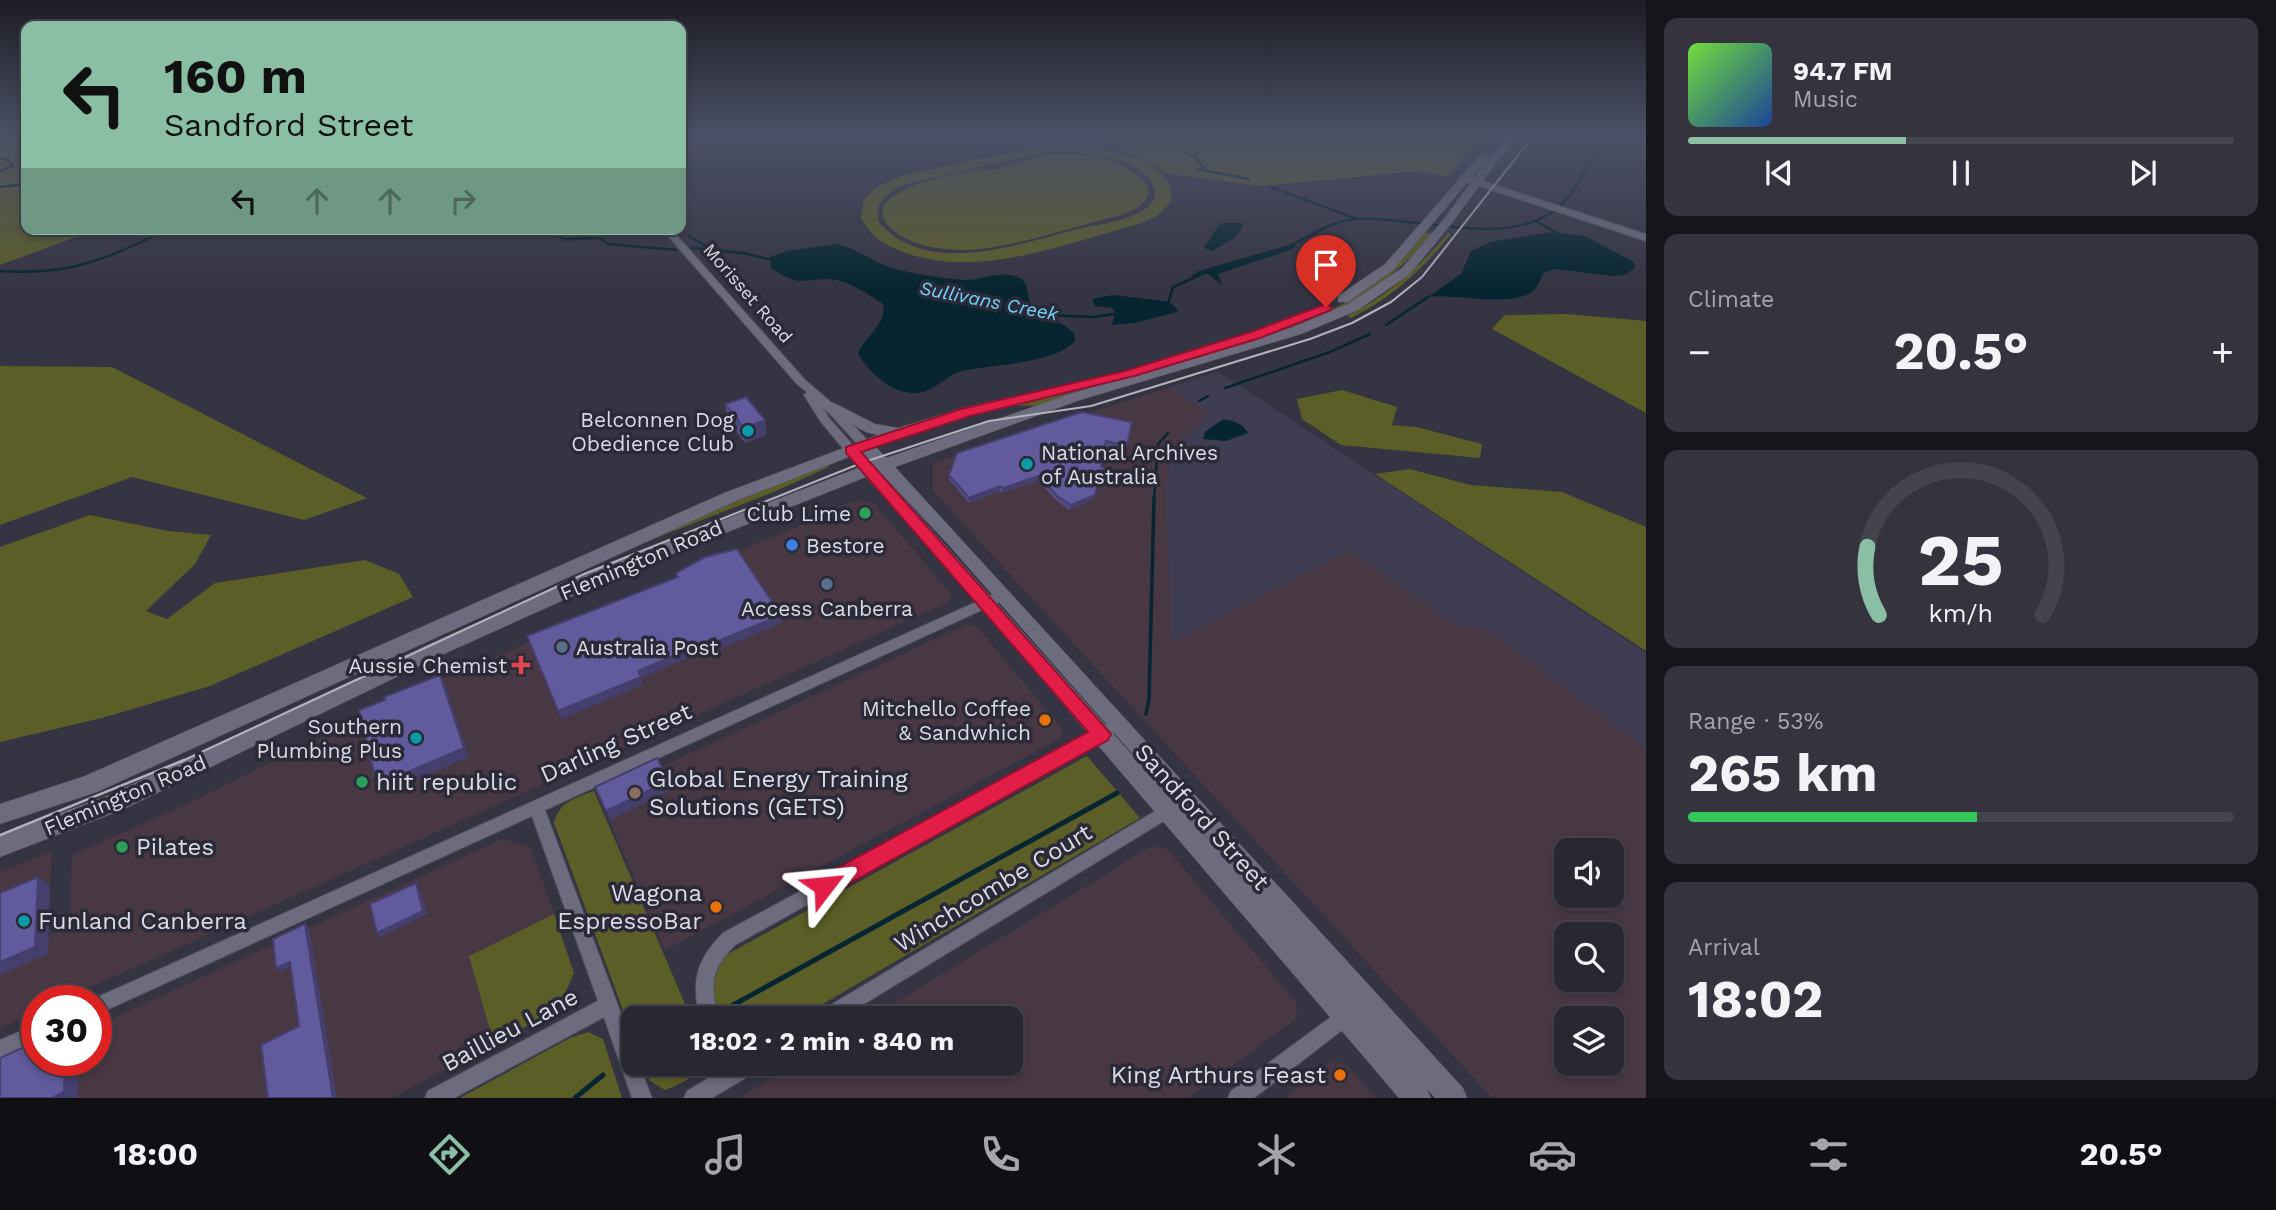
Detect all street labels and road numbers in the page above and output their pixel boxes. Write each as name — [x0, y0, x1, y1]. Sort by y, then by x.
street label: Morisset Road — [699, 239, 797, 347]
street label: Flemington Road — [556, 515, 726, 605]
street label: Darling Street — [536, 697, 696, 789]
street label: Sandford Street — [1129, 738, 1275, 896]
street label: Flemington Road — [40, 750, 210, 840]
street label: Winchcombe Court — [889, 818, 1097, 958]
street label: Baillieu Lane — [437, 982, 583, 1078]

